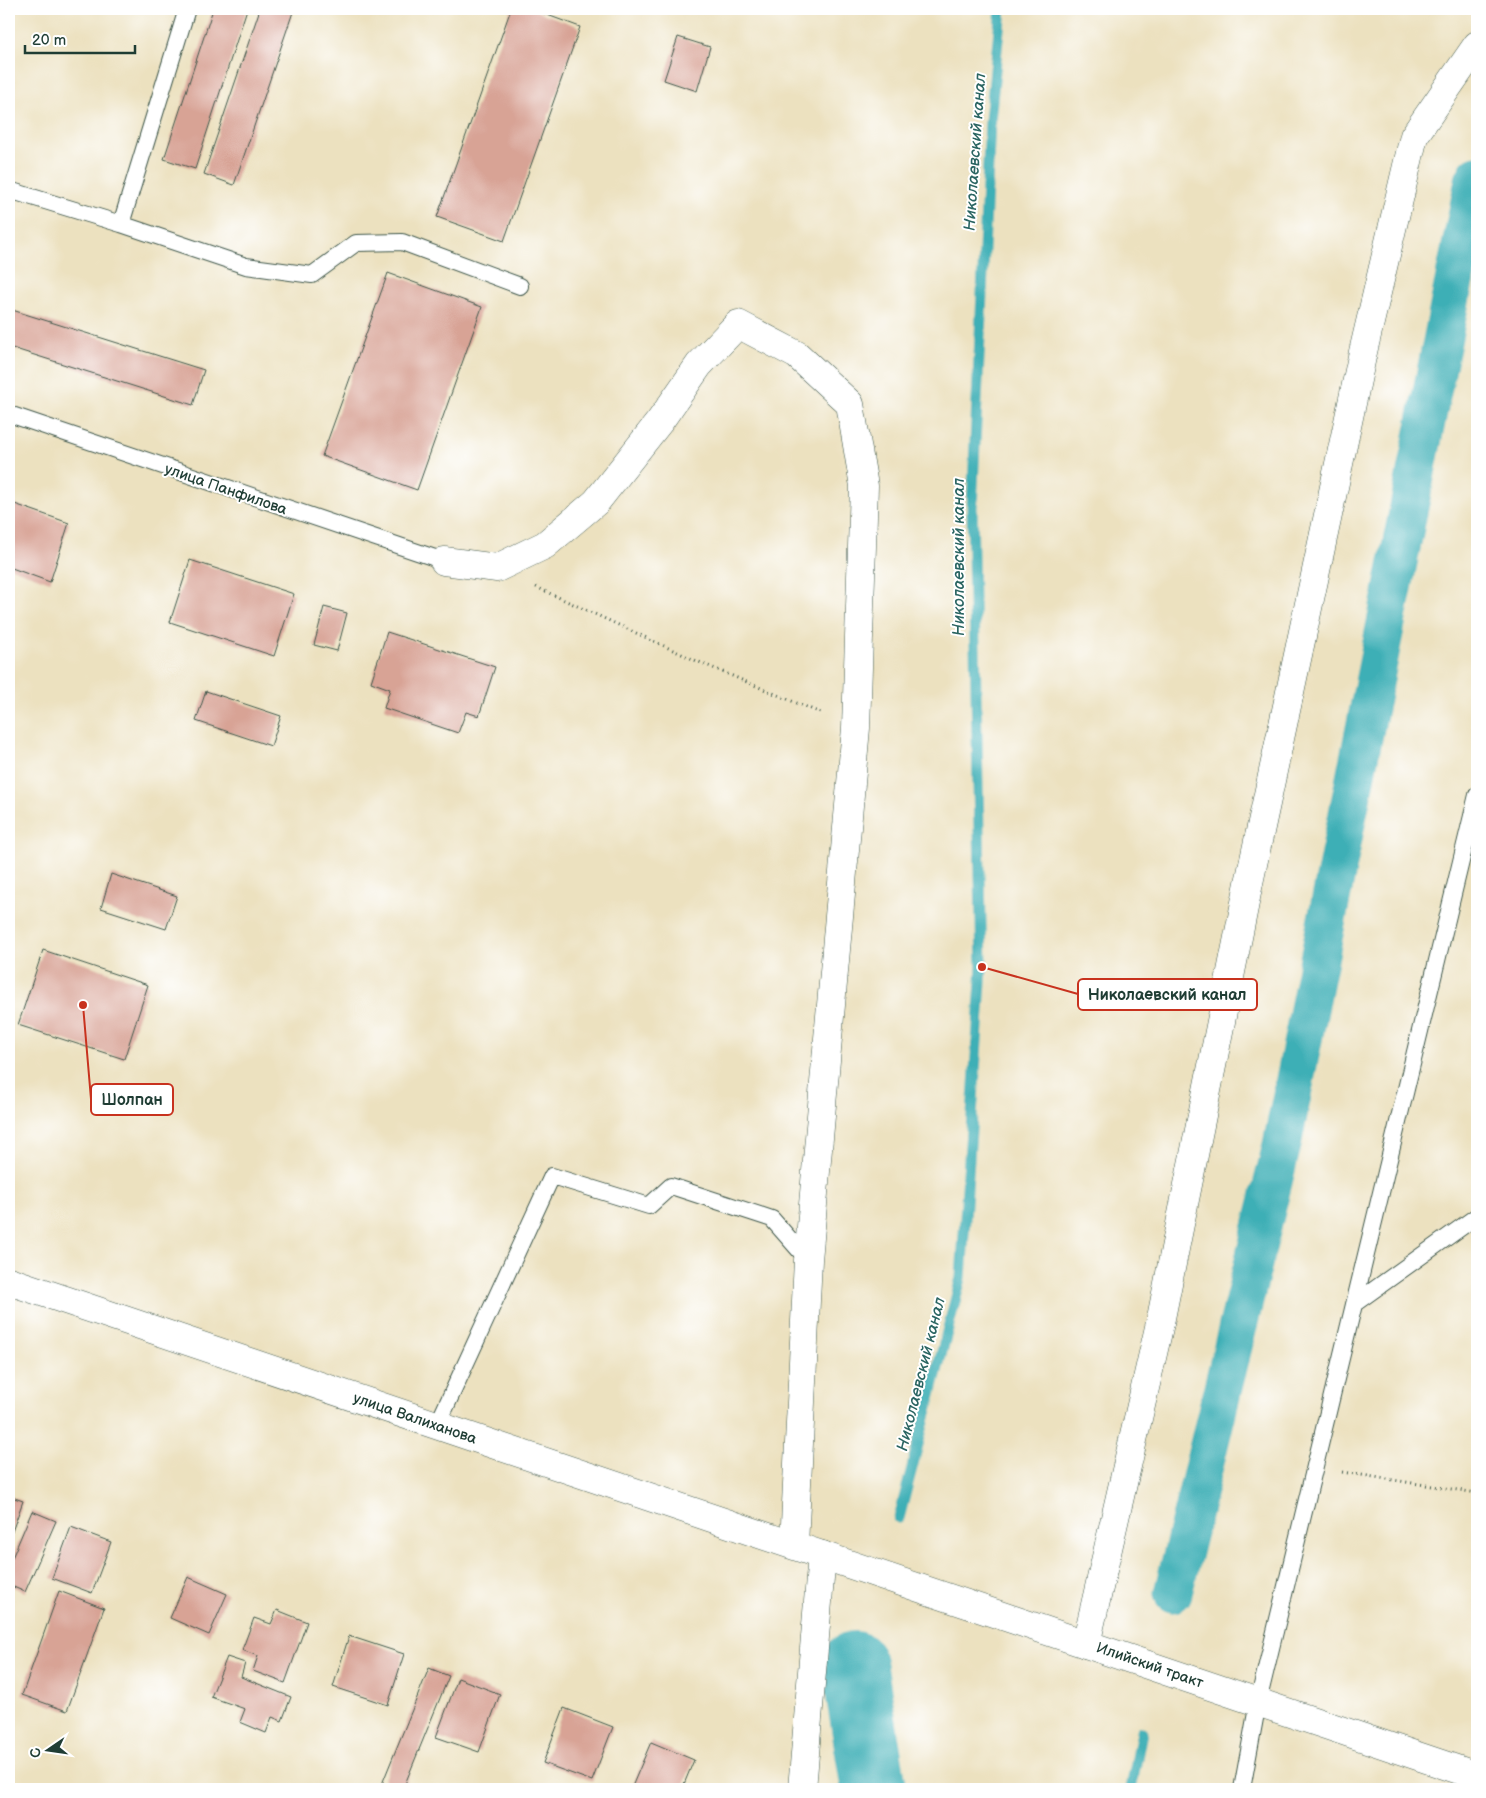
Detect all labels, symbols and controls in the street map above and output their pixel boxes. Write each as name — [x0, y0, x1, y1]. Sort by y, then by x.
scale bar — [25, 22, 135, 54]
text: 20 m — [32, 31, 66, 50]
water label: Николаевский канал — [961, 73, 990, 232]
street label: улица Панфилова — [162, 460, 290, 519]
water label: Николаевский канал — [950, 478, 969, 636]
callout: Николаевский канал — [1078, 979, 1257, 1010]
text: Николаевский канал — [1088, 986, 1246, 1005]
callout: Шолпан — [91, 1084, 173, 1115]
text: Шолпан — [101, 1091, 163, 1110]
water label: Николаевский канал — [893, 1295, 950, 1453]
street label: улица Валиханова — [351, 1388, 479, 1449]
street label: Илийский тракт — [1094, 1638, 1206, 1693]
north arrow — [22, 1726, 72, 1776]
text: С — [26, 1746, 45, 1759]

